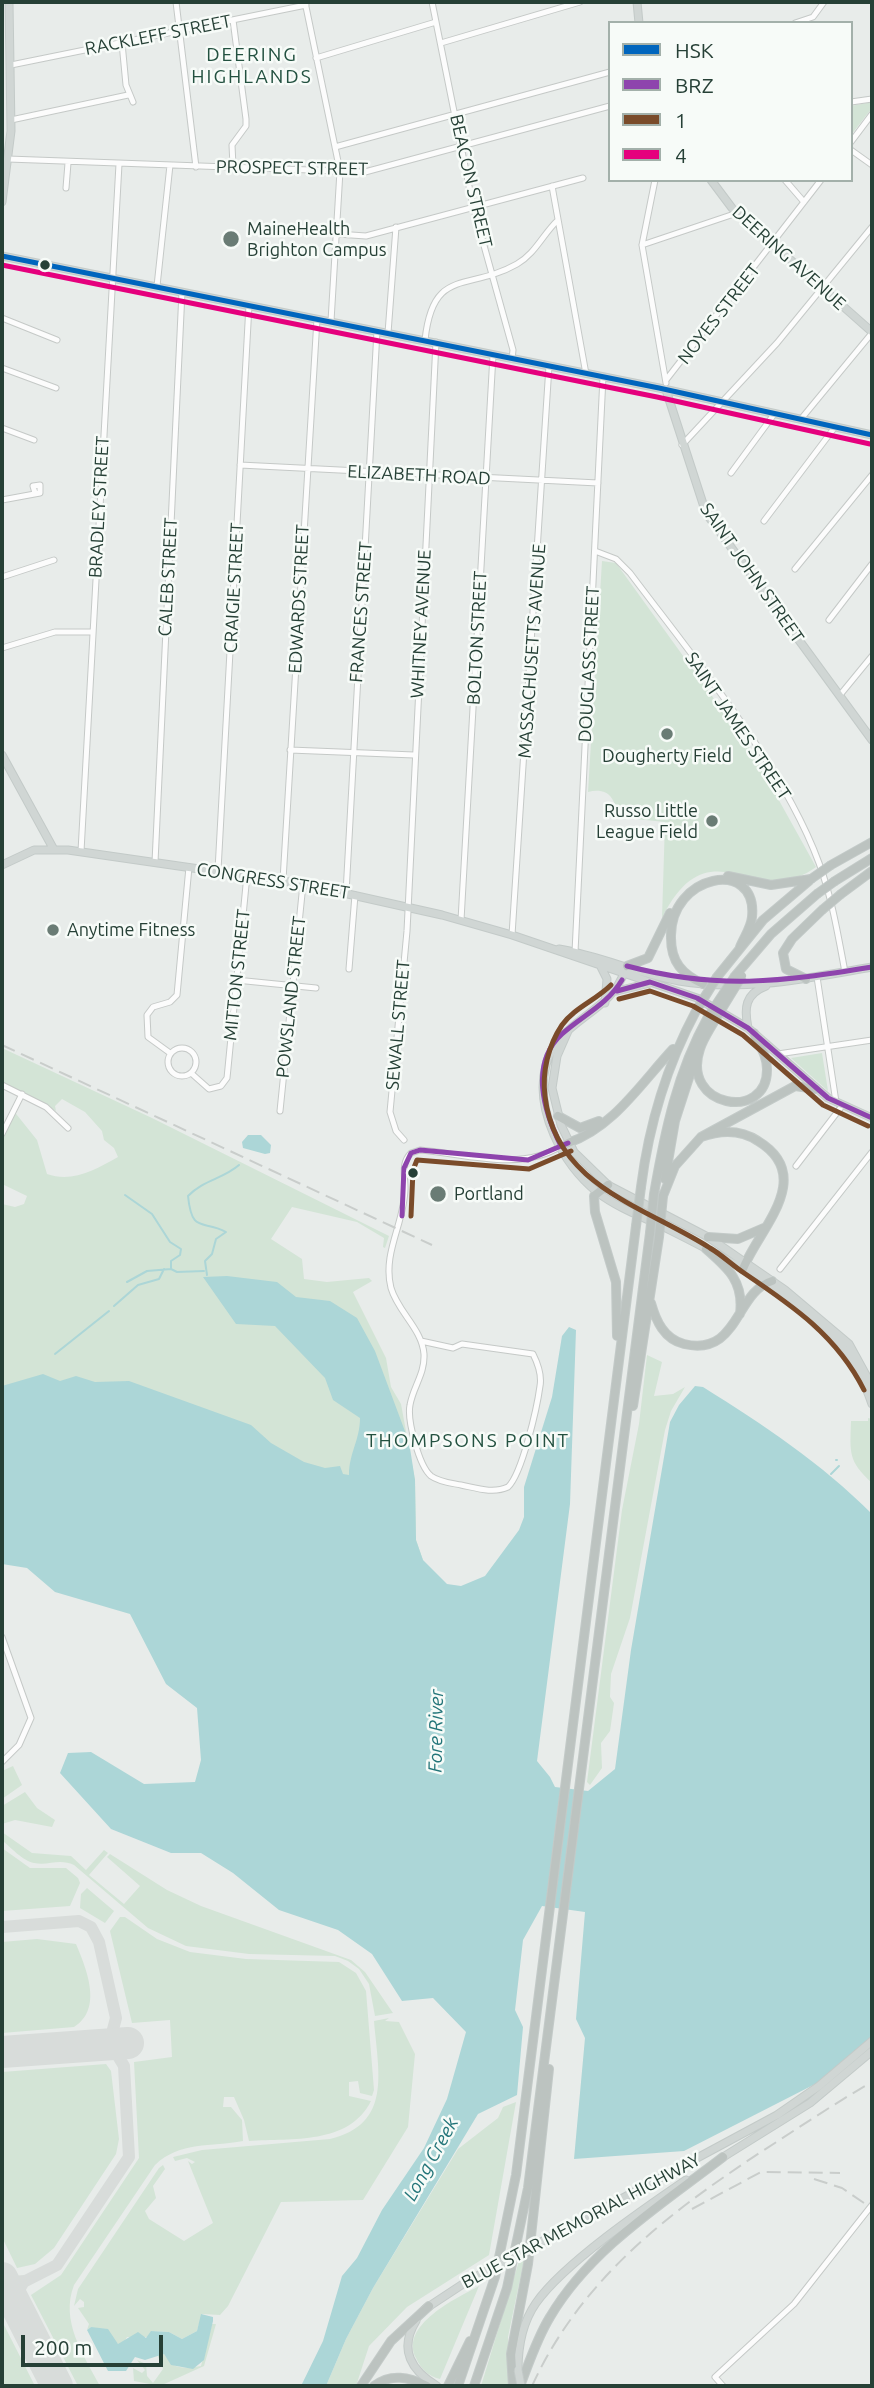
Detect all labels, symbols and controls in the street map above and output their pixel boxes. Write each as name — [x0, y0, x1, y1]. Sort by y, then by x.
street label: RACKLEFF STREET — [83, 10, 233, 60]
legend — [608, 21, 853, 182]
text: HSK — [675, 38, 713, 62]
district label: DEERING HIGHLANDS — [192, 44, 312, 88]
text: BRZ — [675, 73, 714, 97]
text: 1 — [675, 108, 687, 132]
street label: BEACON STREET — [445, 112, 497, 250]
text: 4 — [675, 143, 687, 167]
street label: PROSPECT STREET — [216, 156, 368, 180]
street label: DEERING AVENUE — [728, 201, 850, 315]
place label: MaineHealth Brighton Campus — [247, 218, 387, 260]
marker: MaineHealth Brighton Campus — [221, 229, 241, 249]
unlabelled marker — [38, 258, 52, 272]
street label: NOYES STREET — [673, 260, 765, 368]
street label: BRADLEY STREET — [84, 435, 114, 579]
street label: ELIZABETH ROAD — [347, 460, 491, 490]
street label: SAINT JOHN STREET — [696, 499, 808, 647]
street label: CALEB STREET — [154, 517, 182, 637]
street label: CRAIGIE STREET — [220, 522, 248, 654]
street label: EDWARDS STREET — [284, 524, 314, 674]
street label: FRANCES STREET — [345, 541, 377, 683]
street label: MASSACHUSETTS AVENUE — [514, 543, 550, 759]
street label: WHITNEY AVENUE — [406, 549, 436, 699]
street label: BOLTON STREET — [463, 570, 491, 706]
street label: DOUGLASS STREET — [574, 585, 604, 743]
street label: SAINT JAMES STREET — [681, 648, 795, 804]
marker: Dougherty Field — [659, 726, 675, 742]
place label: Dougherty Field — [602, 745, 732, 767]
place label: Russo Little League Field — [596, 800, 698, 842]
marker: Russo Little League Field — [704, 813, 720, 829]
street label: CONGRESS STREET — [195, 858, 351, 904]
street label: MITTON STREET — [219, 908, 255, 1042]
street label: POWSLAND STREET — [272, 915, 310, 1079]
place label: Anytime Fitness — [67, 919, 195, 941]
marker: Anytime Fitness — [45, 922, 61, 938]
street label: SEWALL STREET — [382, 959, 414, 1091]
unlabelled marker — [406, 1166, 420, 1180]
place label: Portland — [454, 1183, 524, 1205]
marker: Portland — [428, 1184, 448, 1204]
district label: THOMPSONS POINT — [368, 1430, 568, 1452]
water label: Fore River — [424, 1689, 448, 1773]
water label: Long Creek — [399, 2113, 463, 2205]
street label: BLUE STAR MEMORIAL HIGHWAY — [458, 2149, 704, 2293]
scale bar — [24, 2322, 166, 2366]
text: 200 m — [34, 2335, 92, 2359]

